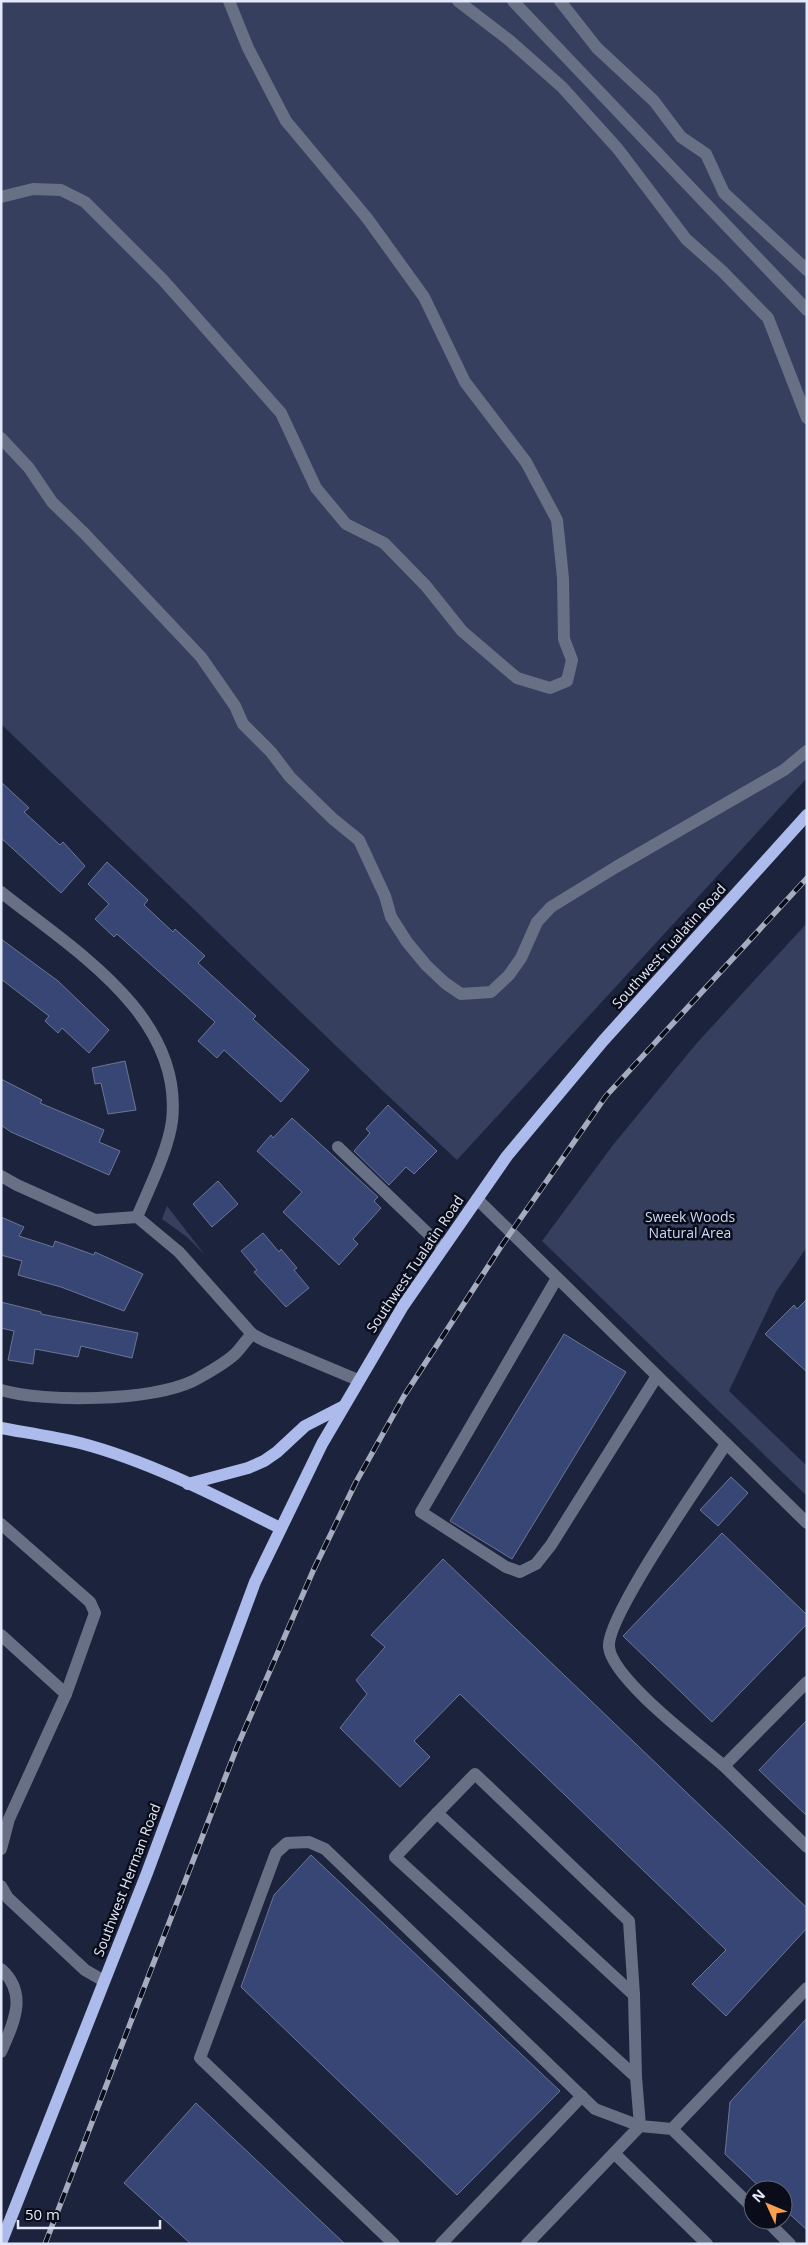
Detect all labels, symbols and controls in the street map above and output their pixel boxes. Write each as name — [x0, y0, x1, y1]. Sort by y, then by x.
street label: Southwest Tualatin Road — [607, 879, 730, 1012]
street label: Southwest Tualatin Road — [361, 1191, 468, 1336]
park label: Sweek Woods Natural Area — [645, 1207, 735, 1242]
street label: Southwest Herman Road — [89, 1801, 165, 1959]
north arrow — [743, 2180, 793, 2230]
text: N — [747, 2185, 769, 2206]
scale bar — [18, 2198, 160, 2230]
text: 50 m — [25, 2204, 60, 2224]

